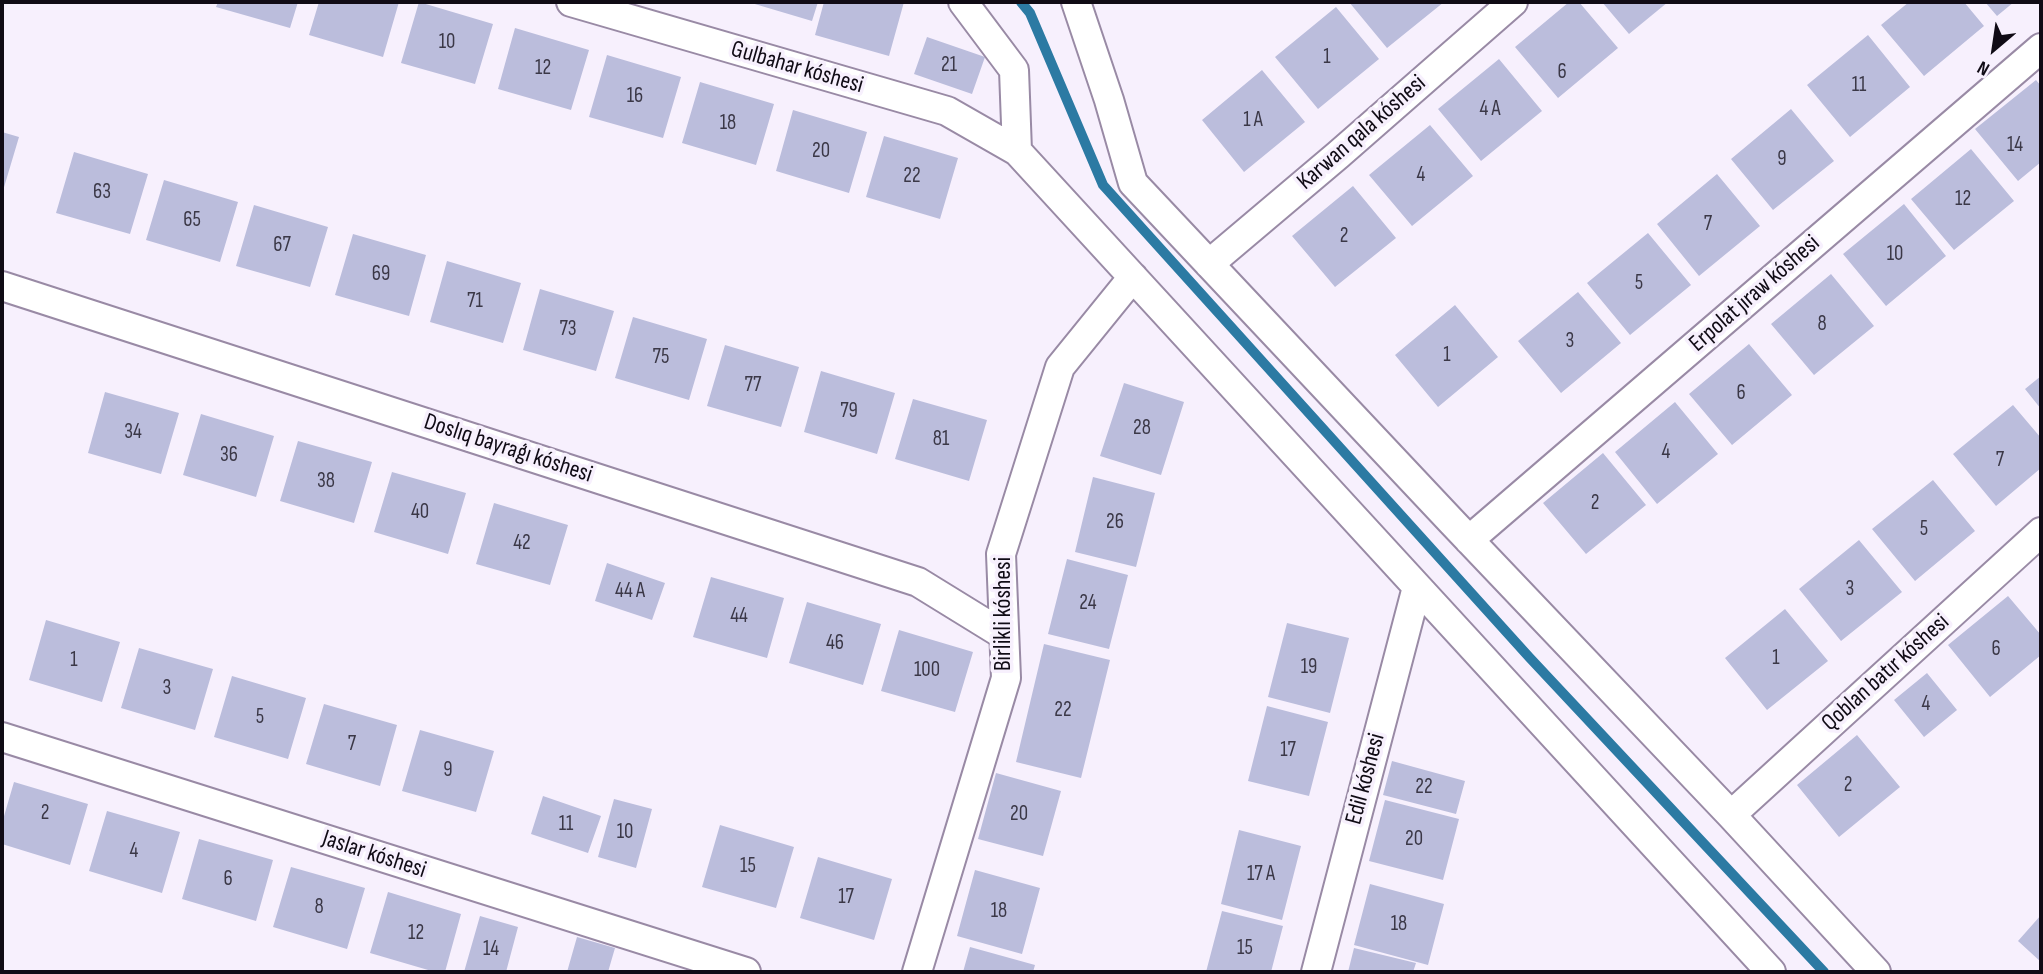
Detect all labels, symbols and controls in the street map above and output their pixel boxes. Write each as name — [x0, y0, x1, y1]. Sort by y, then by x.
north arrow — [1959, 14, 2029, 84]
house number: 10 — [439, 30, 455, 56]
street label: Gulbahar kóshesi — [728, 35, 866, 101]
house number: 1 — [1323, 45, 1331, 71]
house number: 21 — [941, 53, 957, 79]
text: N — [1974, 55, 1994, 80]
house number: 12 — [535, 56, 551, 82]
house number: 6 — [1557, 60, 1567, 86]
street label: Karwan qala kóshesi — [1292, 69, 1432, 197]
house number: 11 — [1852, 73, 1866, 99]
house number: 16 — [627, 84, 643, 110]
house number: 4 А — [1479, 97, 1501, 123]
house number: 1 А — [1243, 108, 1263, 134]
house number: 18 — [720, 111, 736, 137]
house number: 14 — [2007, 133, 2023, 159]
house number: 20 — [812, 139, 830, 165]
house number: 9 — [1777, 147, 1787, 173]
house number: 4 — [1417, 163, 1425, 189]
house number: 22 — [903, 164, 921, 190]
house number: 63 — [93, 180, 111, 206]
house number: 12 — [1955, 187, 1971, 213]
house number: 65 — [183, 208, 201, 234]
house number: 7 — [1704, 212, 1712, 238]
house number: 2 — [1340, 224, 1348, 250]
street label: Erpolat jıraw kóshesi — [1684, 229, 1826, 359]
house number: 67 — [273, 233, 291, 259]
house number: 10 — [1887, 242, 1903, 268]
house number: 69 — [372, 262, 390, 288]
house number: 5 — [1635, 271, 1643, 297]
house number: 71 — [467, 289, 483, 315]
house number: 8 — [1817, 312, 1827, 338]
house number: 73 — [559, 317, 577, 343]
house number: 3 — [1566, 329, 1574, 355]
house number: 1 — [1443, 343, 1451, 369]
house number: 75 — [653, 345, 669, 371]
house number: 77 — [745, 373, 761, 399]
house number: 6 — [1736, 381, 1746, 407]
house number: 79 — [840, 399, 858, 425]
street label: Doslıq bayraǵı kóshesi — [420, 408, 596, 490]
house number: 28 — [1133, 416, 1151, 442]
house number: 34 — [124, 420, 142, 446]
house number: 81 — [933, 427, 949, 453]
house number: 4 — [1662, 440, 1670, 466]
house number: 36 — [220, 443, 238, 469]
house number: 7 — [1996, 448, 2004, 474]
house number: 38 — [317, 469, 335, 495]
house number: 2 — [1591, 491, 1599, 517]
house number: 40 — [411, 500, 429, 526]
house number: 26 — [1106, 510, 1124, 536]
house number: 5 — [1920, 517, 1928, 543]
house number: 42 — [513, 531, 531, 557]
street label: Birlikli kóshesi — [990, 557, 1018, 671]
house number: 3 — [1846, 577, 1854, 603]
house number: 44 А — [615, 579, 645, 605]
house number: 24 — [1079, 591, 1097, 617]
house number: 44 — [730, 604, 748, 630]
street label: Qoblan batır kóshesi — [1816, 608, 1956, 738]
house number: 46 — [826, 631, 844, 657]
house number: 6 — [1991, 637, 2001, 663]
house number: 1 — [1772, 646, 1780, 672]
house number: 1 — [70, 648, 78, 674]
house number: 19 — [1301, 655, 1317, 681]
house number: 100 — [914, 658, 940, 684]
house number: 3 — [163, 676, 171, 702]
house number: 4 — [1922, 692, 1930, 718]
house number: 22 — [1054, 698, 1072, 724]
house number: 5 — [256, 705, 264, 731]
street label: Edil kóshesi — [1340, 730, 1392, 828]
house number: 7 — [348, 732, 356, 758]
house number: 17 — [1280, 738, 1296, 764]
house number: 9 — [443, 758, 453, 784]
house number: 2 — [1844, 773, 1852, 799]
house number: 22 — [1415, 775, 1433, 801]
house number: 2 — [41, 801, 49, 827]
house number: 20 — [1010, 802, 1028, 828]
house number: 11 — [559, 812, 573, 838]
house number: 10 — [617, 820, 633, 846]
street label: Jaslar kóshesi — [318, 825, 430, 885]
house number: 20 — [1405, 827, 1423, 853]
house number: 4 — [130, 839, 138, 865]
house number: 15 — [740, 854, 756, 880]
house number: 17 А — [1247, 862, 1275, 888]
house number: 6 — [223, 867, 233, 893]
house number: 17 — [838, 885, 854, 911]
house number: 8 — [314, 895, 324, 921]
house number: 18 — [991, 899, 1007, 925]
house number: 18 — [1391, 912, 1407, 938]
house number: 12 — [408, 921, 424, 947]
house number: 15 — [1237, 936, 1253, 962]
house number: 14 — [483, 937, 499, 963]

